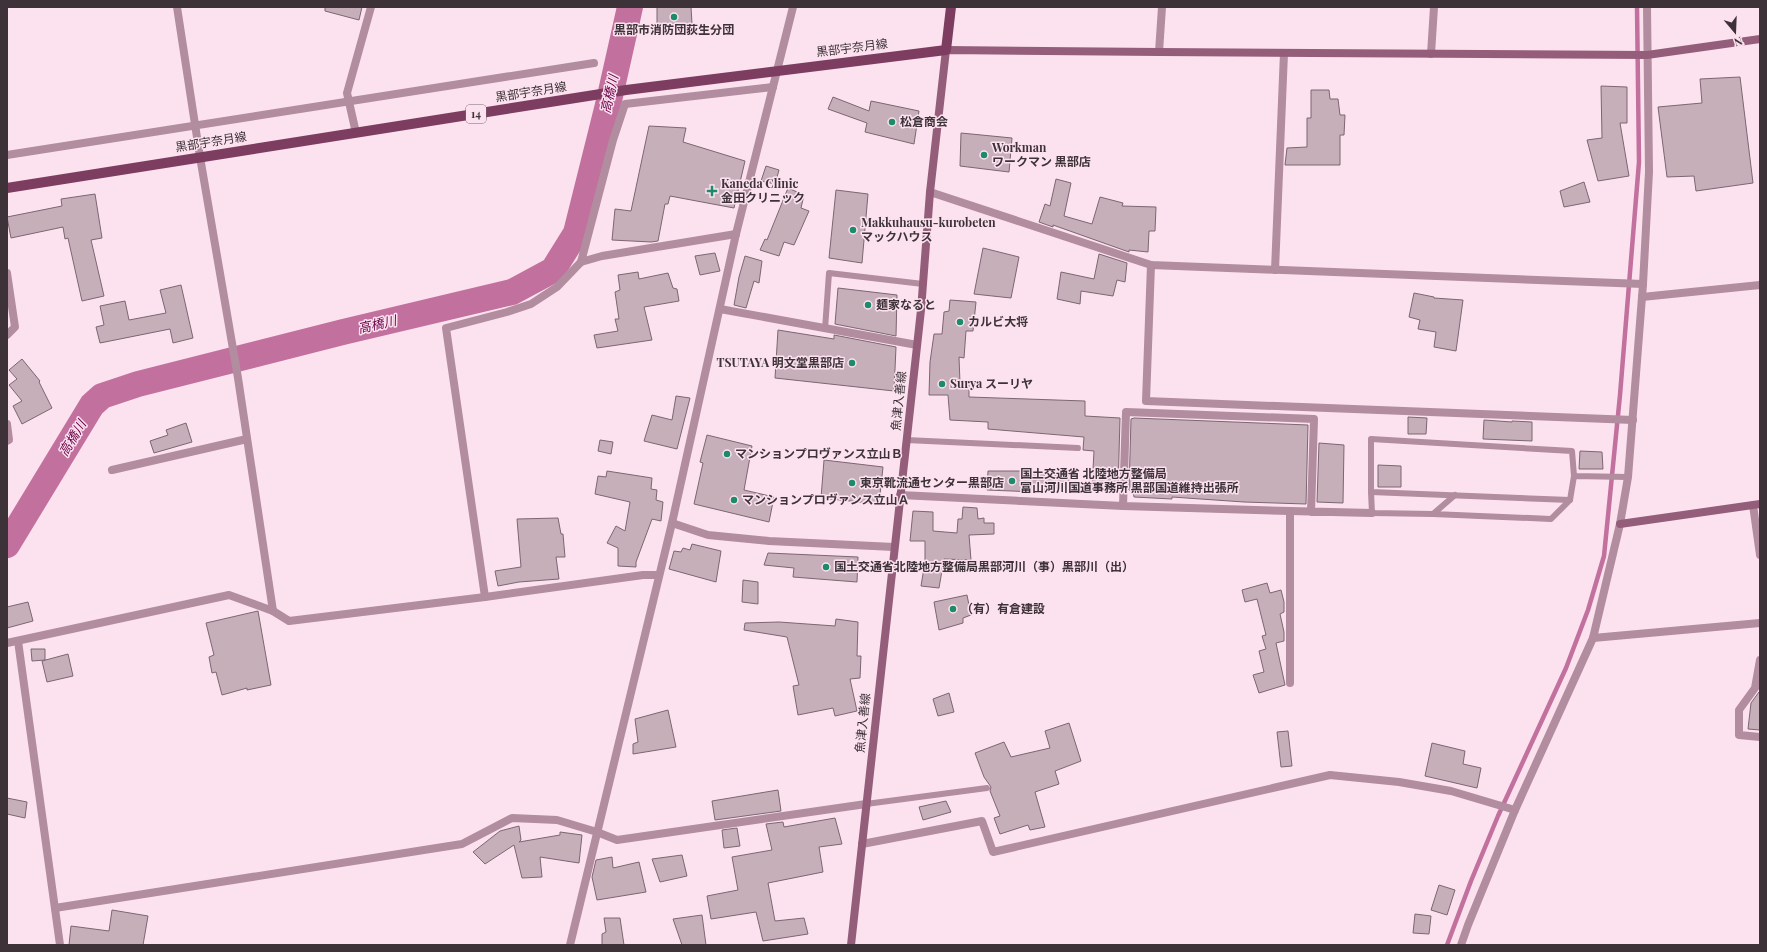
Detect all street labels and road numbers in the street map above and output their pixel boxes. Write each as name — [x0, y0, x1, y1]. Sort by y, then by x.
street label: 黒部宇奈月線 — [815, 35, 889, 59]
street label: 黒部宇奈月線 — [494, 77, 568, 105]
road number: 14 — [466, 105, 486, 123]
street label: 黒部宇奈月線 — [174, 127, 248, 155]
street label: 魚津入善線 — [887, 370, 909, 432]
street label: 魚津入善線 — [851, 692, 873, 754]

